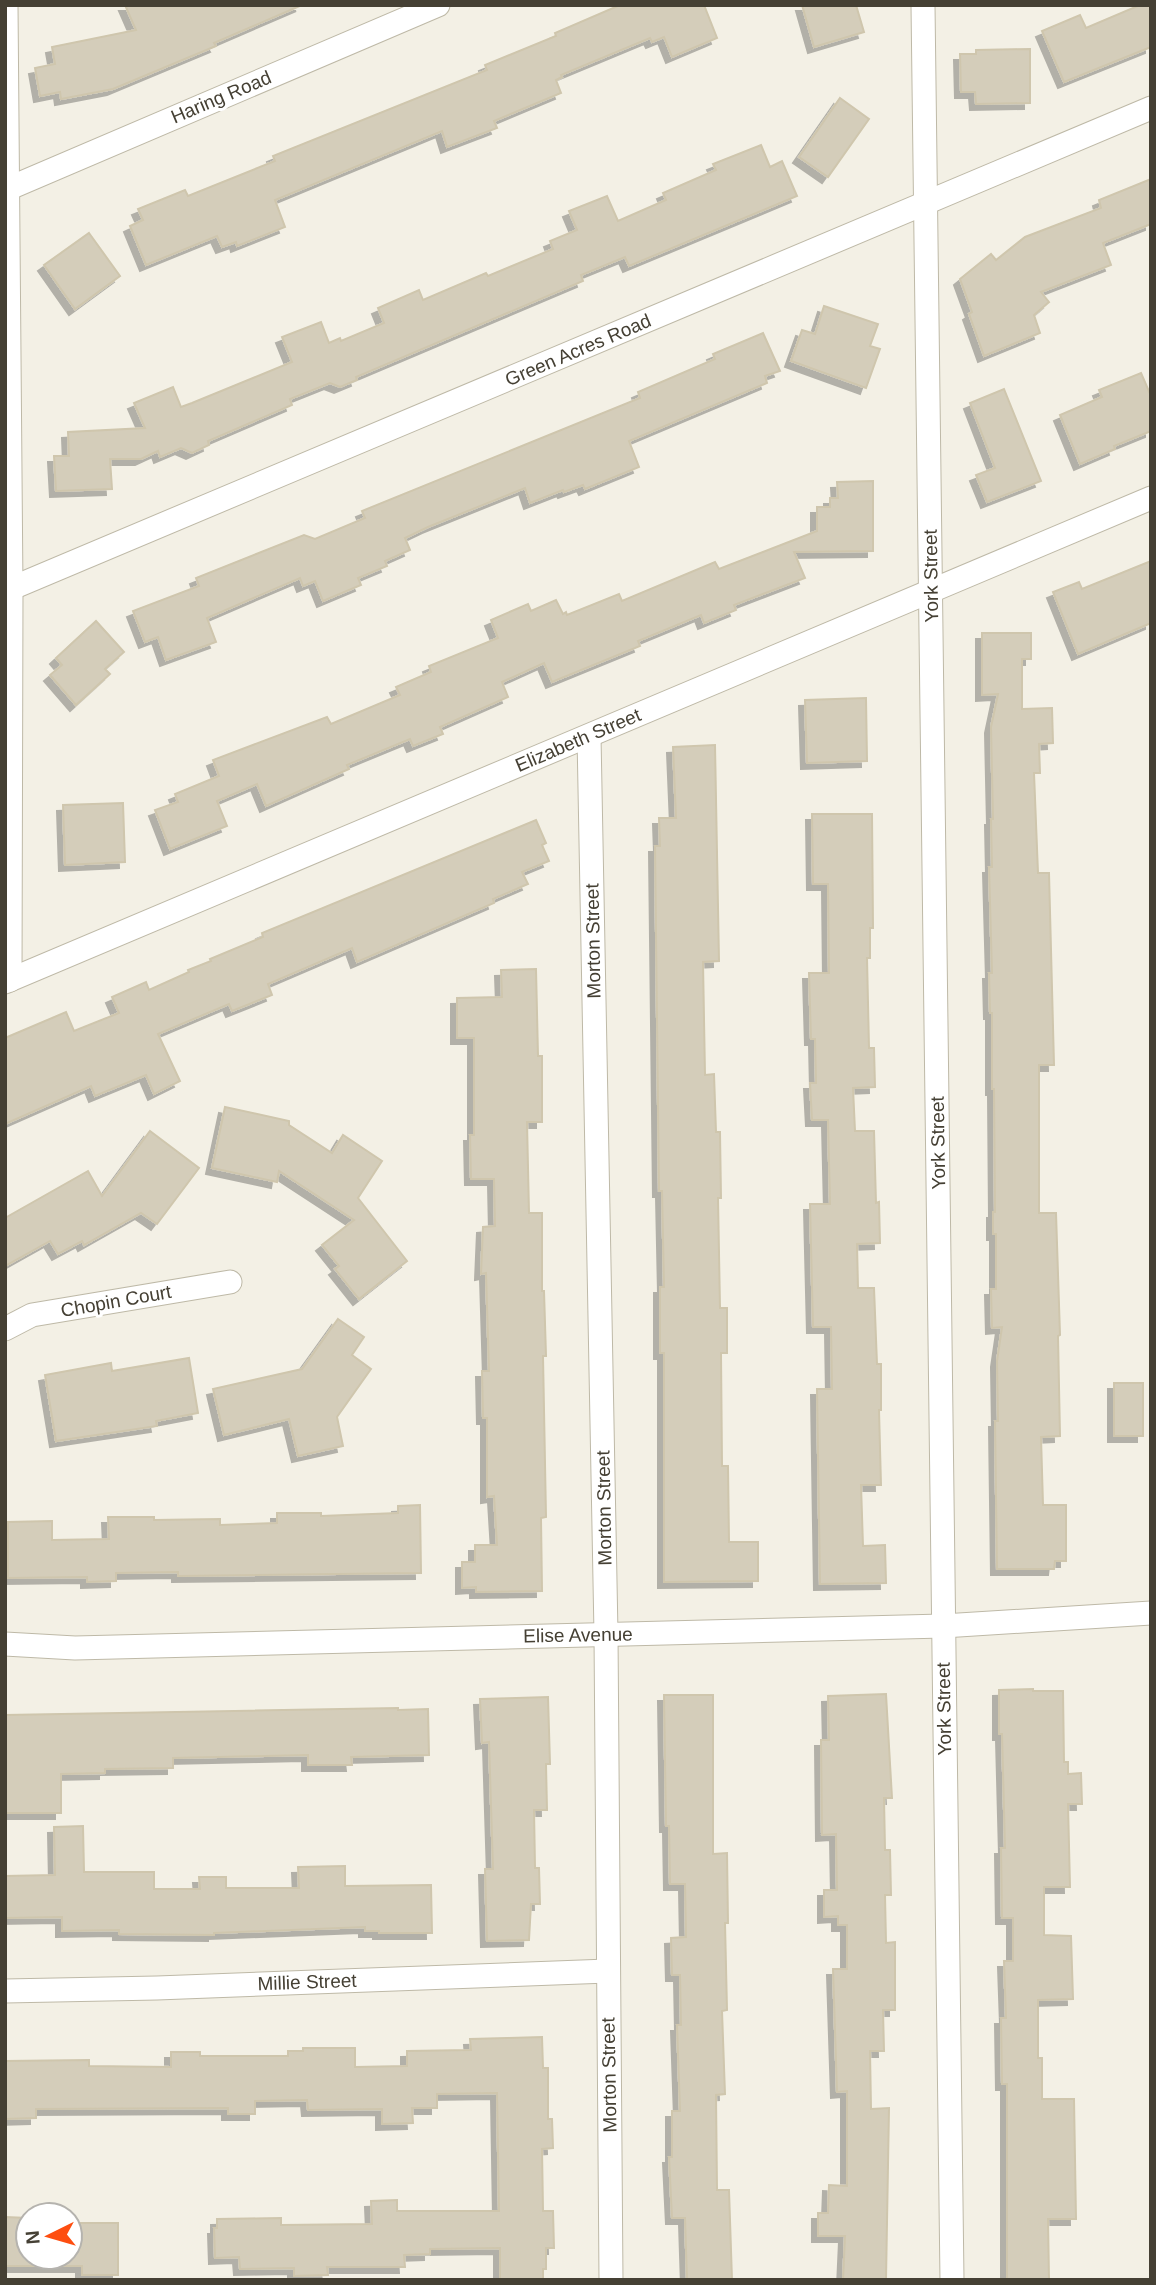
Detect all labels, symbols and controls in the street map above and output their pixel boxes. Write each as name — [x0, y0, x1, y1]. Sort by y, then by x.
street label: Haring Road — [168, 66, 274, 128]
street label: Green Acres Road — [502, 310, 654, 390]
street label: York Street — [920, 528, 942, 623]
street label: Elizabeth Street — [512, 704, 644, 776]
street label: Morton Street — [581, 883, 605, 999]
street label: York Street — [927, 1095, 949, 1190]
street label: Chopin Court — [59, 1281, 174, 1321]
street label: Morton Street — [592, 1450, 616, 1566]
street label: Elise Avenue — [523, 1624, 633, 1646]
street label: York Street — [933, 1661, 955, 1756]
street label: Millie Street — [257, 1970, 358, 1994]
street label: Morton Street — [597, 2017, 621, 2133]
north arrow — [14, 2201, 84, 2271]
text: N — [22, 2230, 44, 2245]

